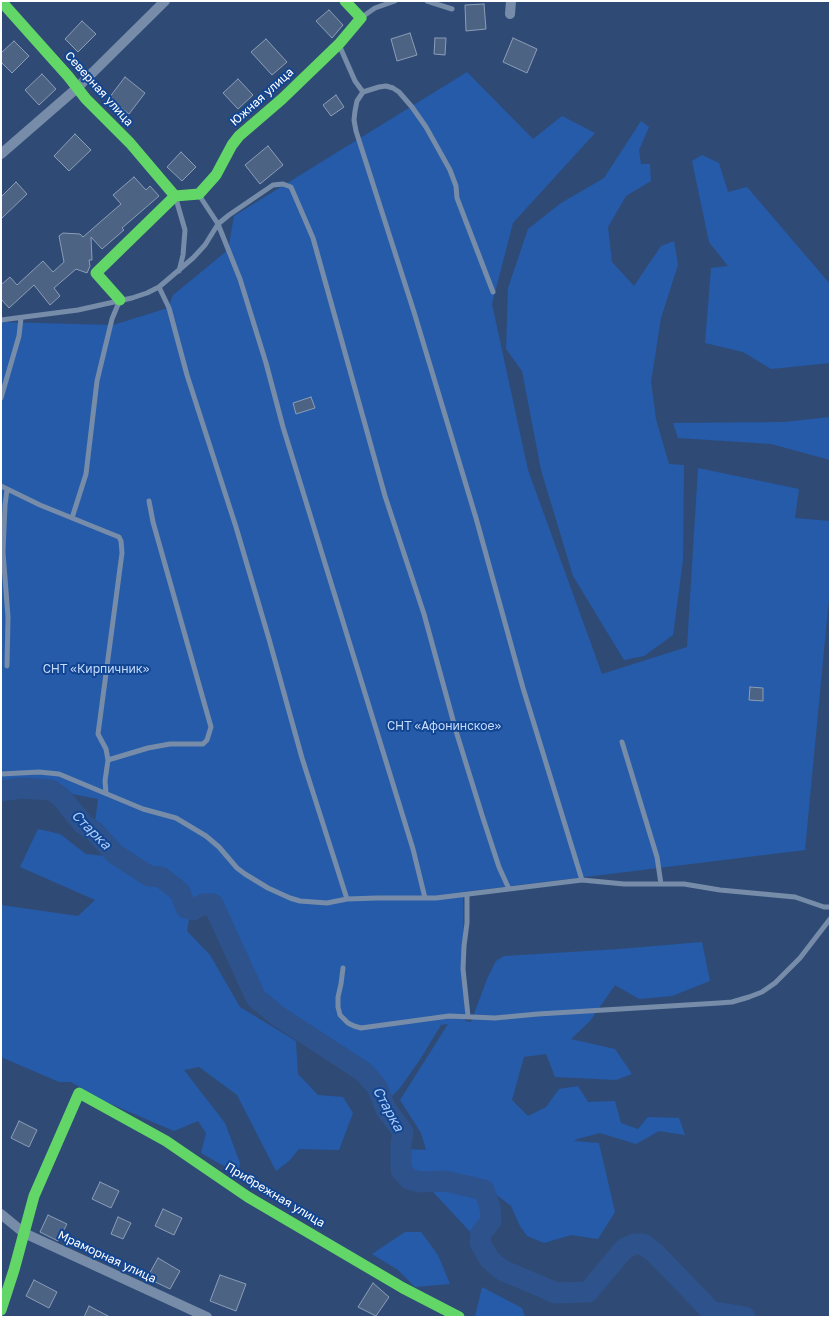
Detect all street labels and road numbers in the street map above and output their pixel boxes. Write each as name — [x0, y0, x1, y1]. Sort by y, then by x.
street label: Северная улица — [62, 49, 136, 129]
street label: Южная улица — [227, 65, 297, 129]
street label: Прибрежная улица — [223, 1160, 327, 1230]
street label: Мраморная улица — [56, 1228, 158, 1286]

